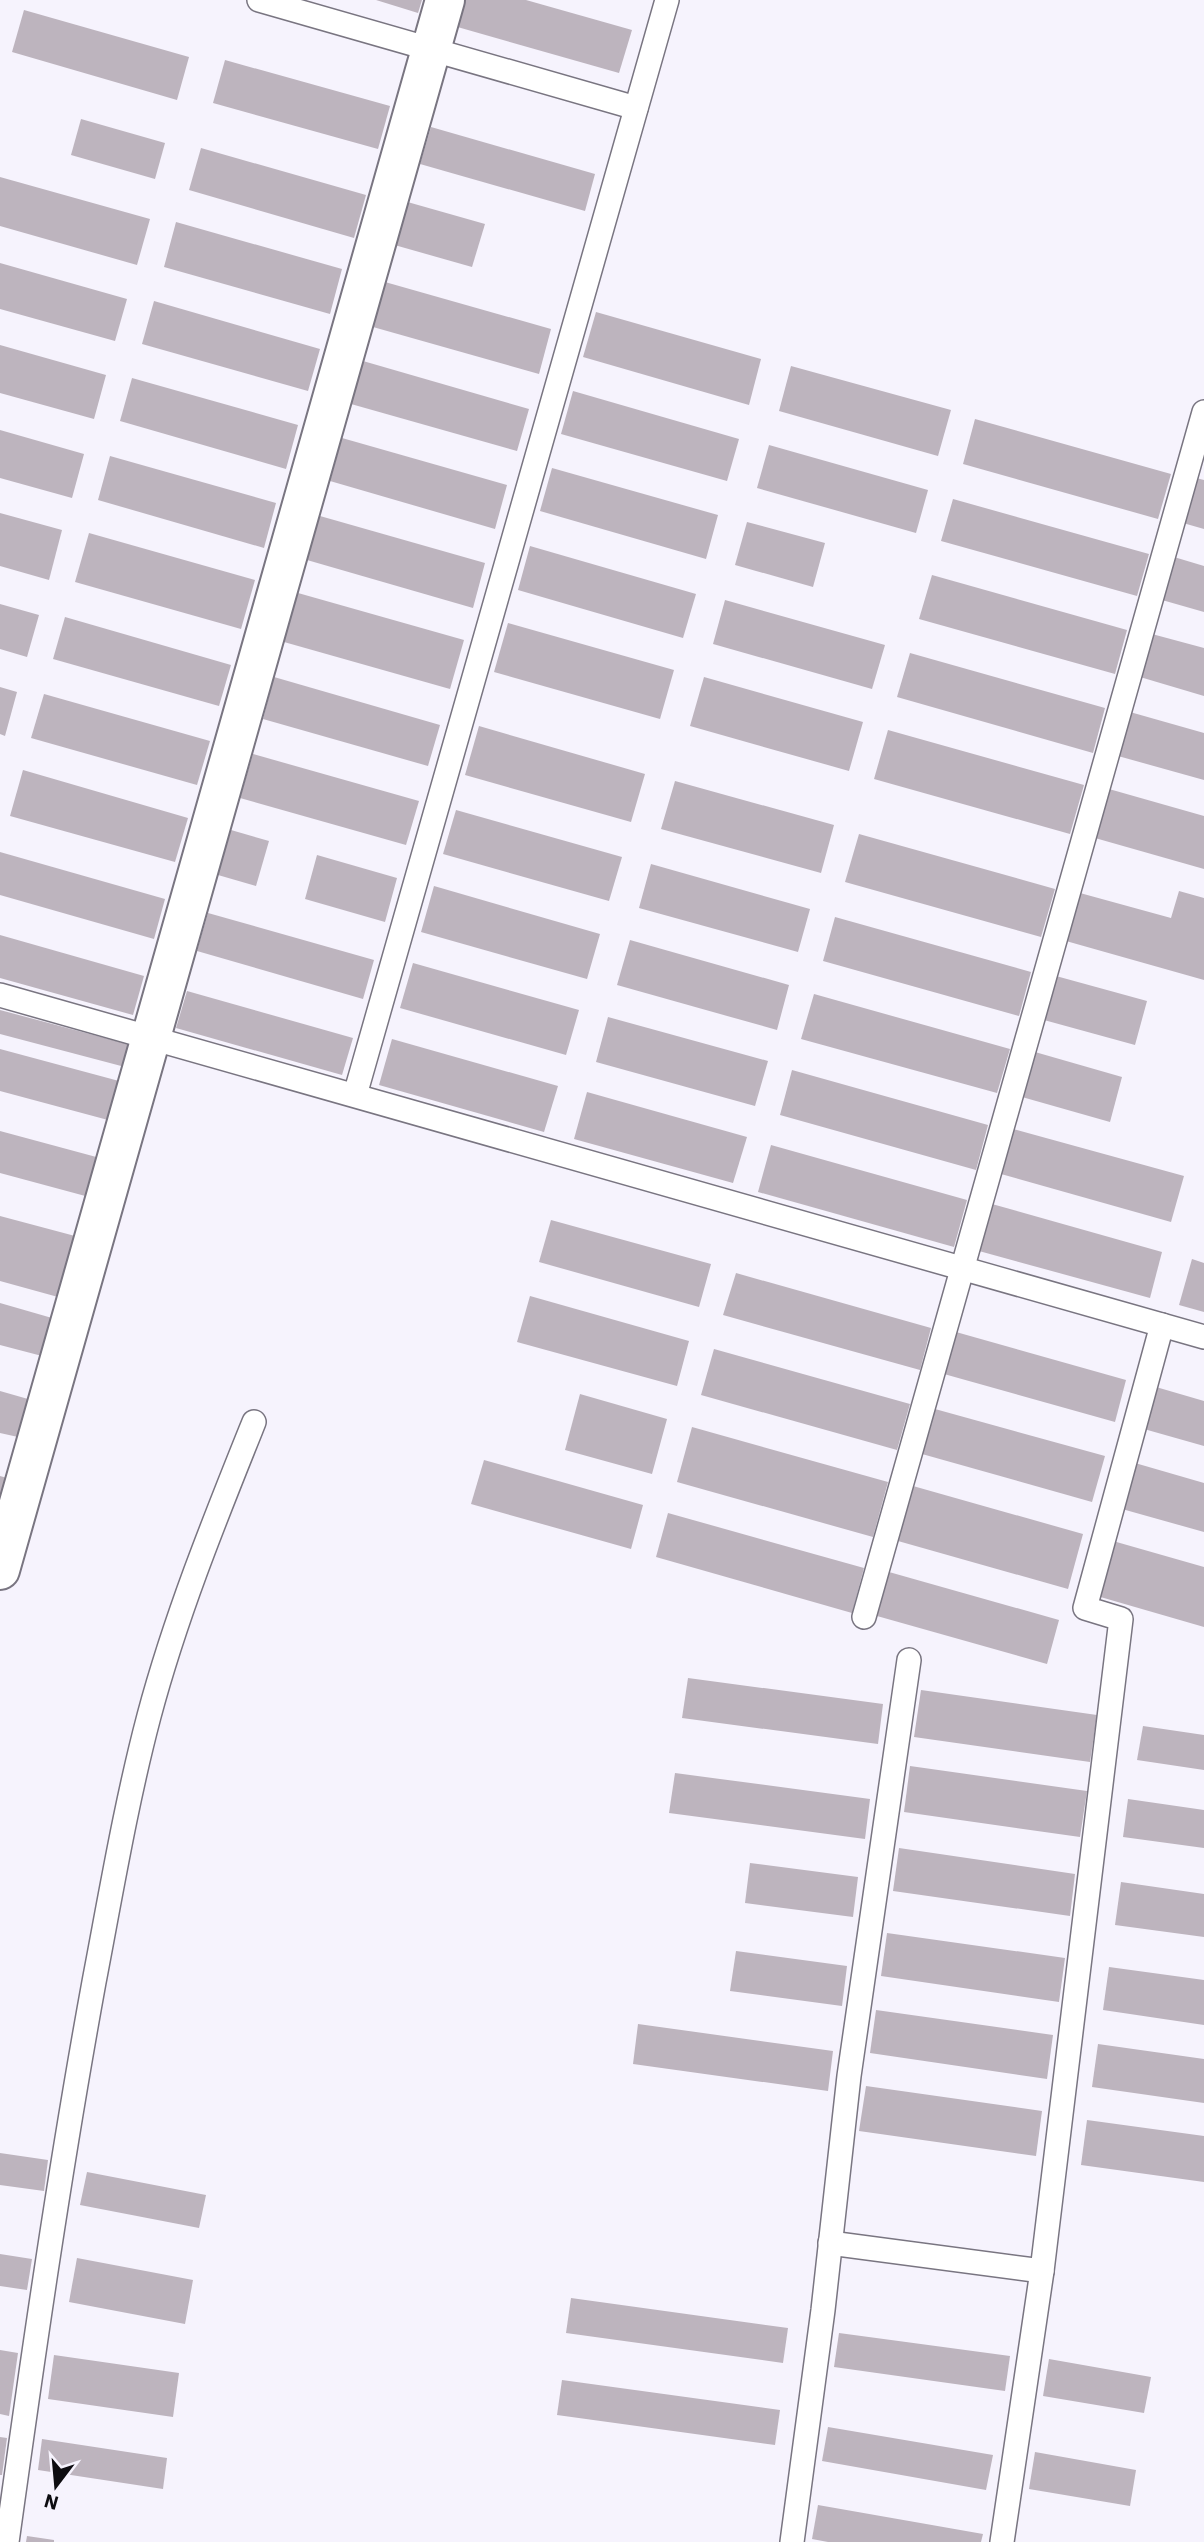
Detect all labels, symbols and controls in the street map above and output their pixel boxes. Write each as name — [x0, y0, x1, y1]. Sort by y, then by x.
north arrow — [21, 2451, 91, 2521]
text: N — [41, 2489, 61, 2516]

